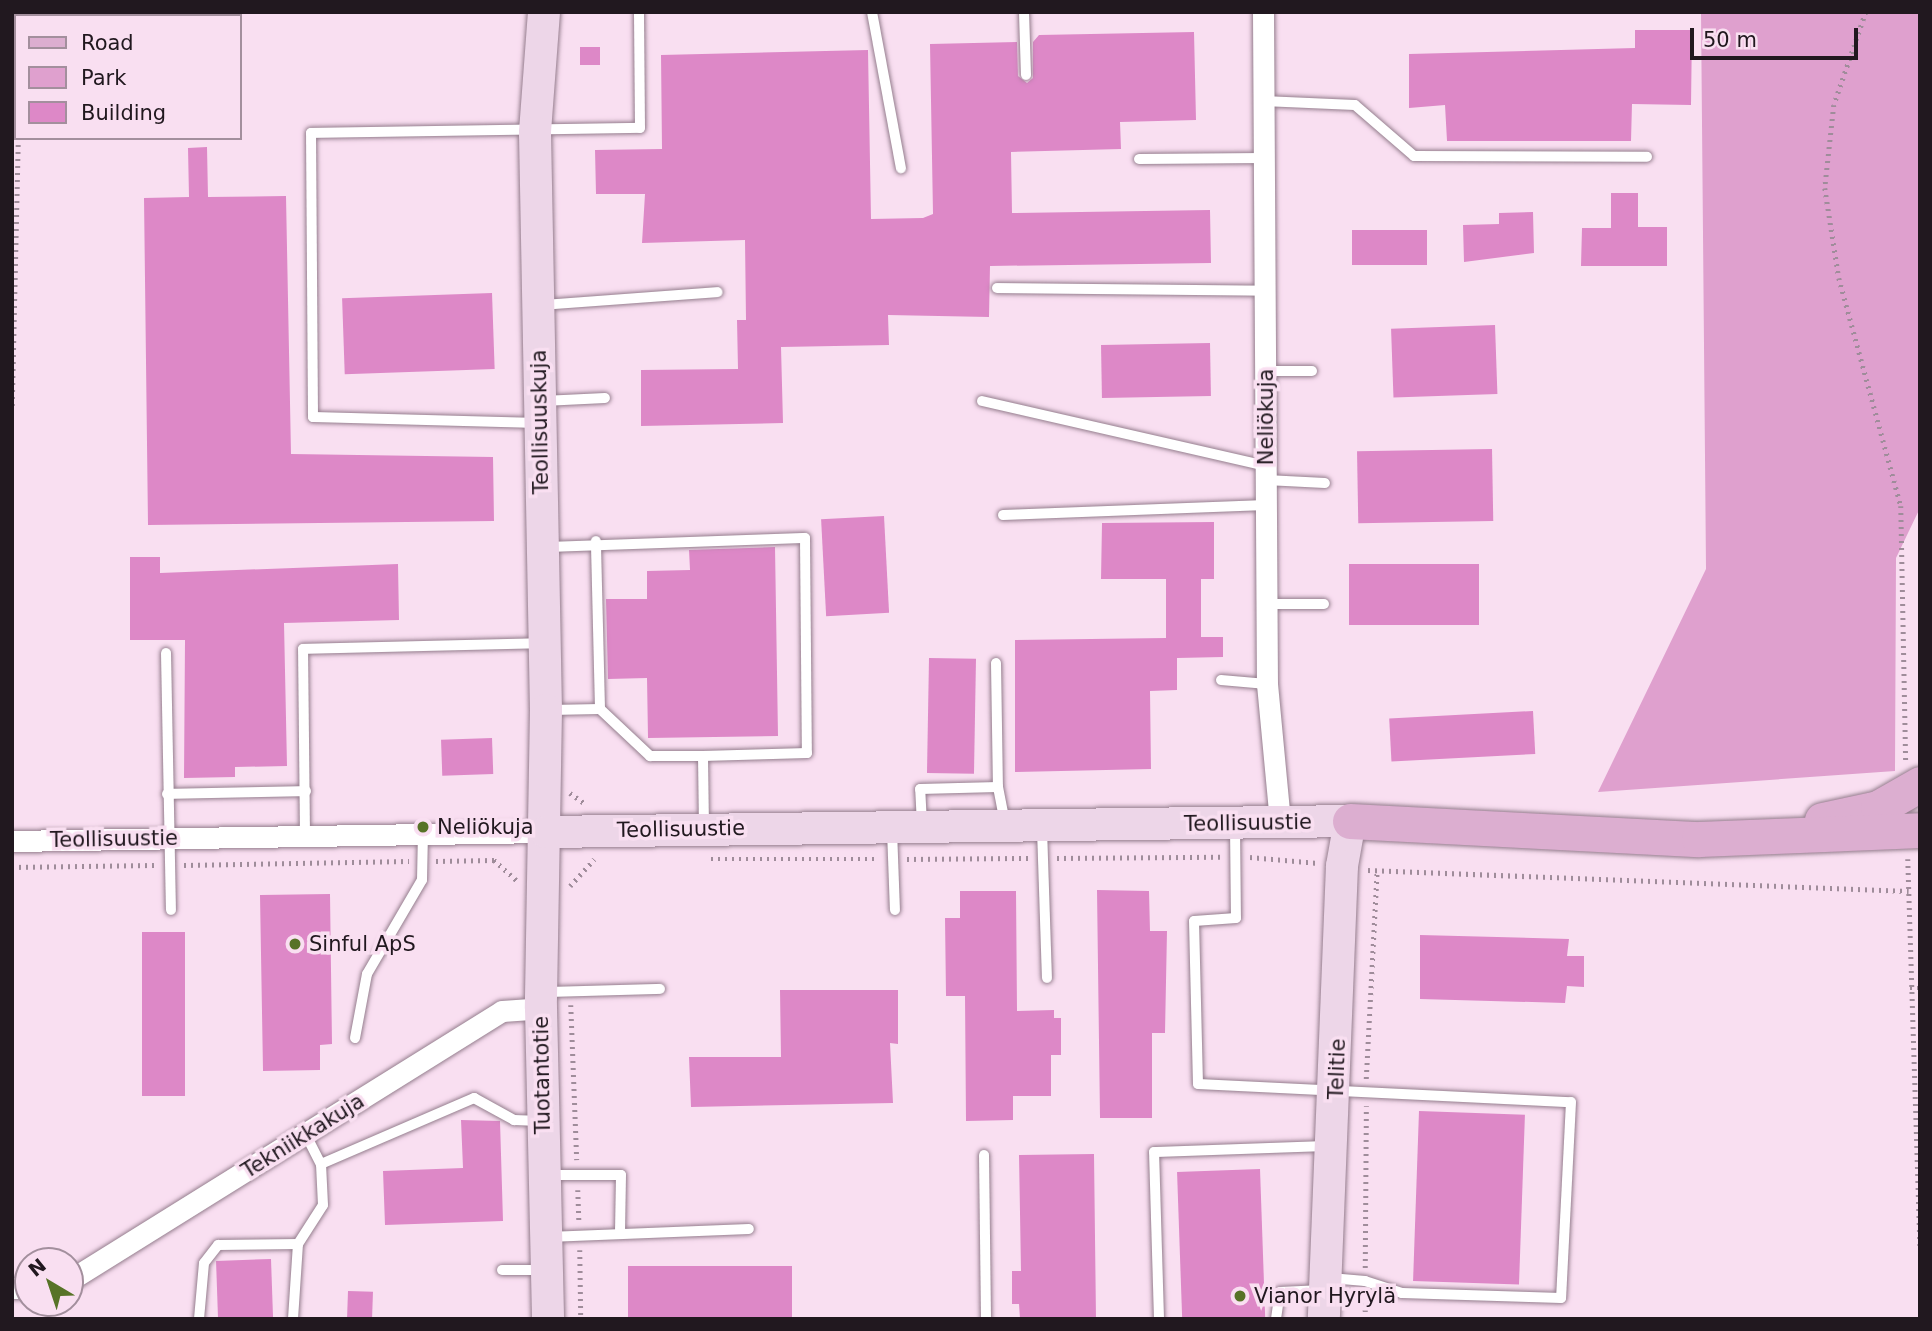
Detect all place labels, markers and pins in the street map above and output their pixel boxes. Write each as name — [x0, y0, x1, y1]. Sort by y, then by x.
place label: Neliökuja — [437, 814, 534, 840]
marker: Neliökuja — [415, 819, 431, 835]
place label: Sinful ApS — [309, 931, 416, 957]
marker: Sinful ApS — [287, 936, 303, 952]
place label: Vianor Hyrylä — [1254, 1283, 1396, 1309]
marker: Vianor Hyrylä — [1232, 1288, 1248, 1304]

